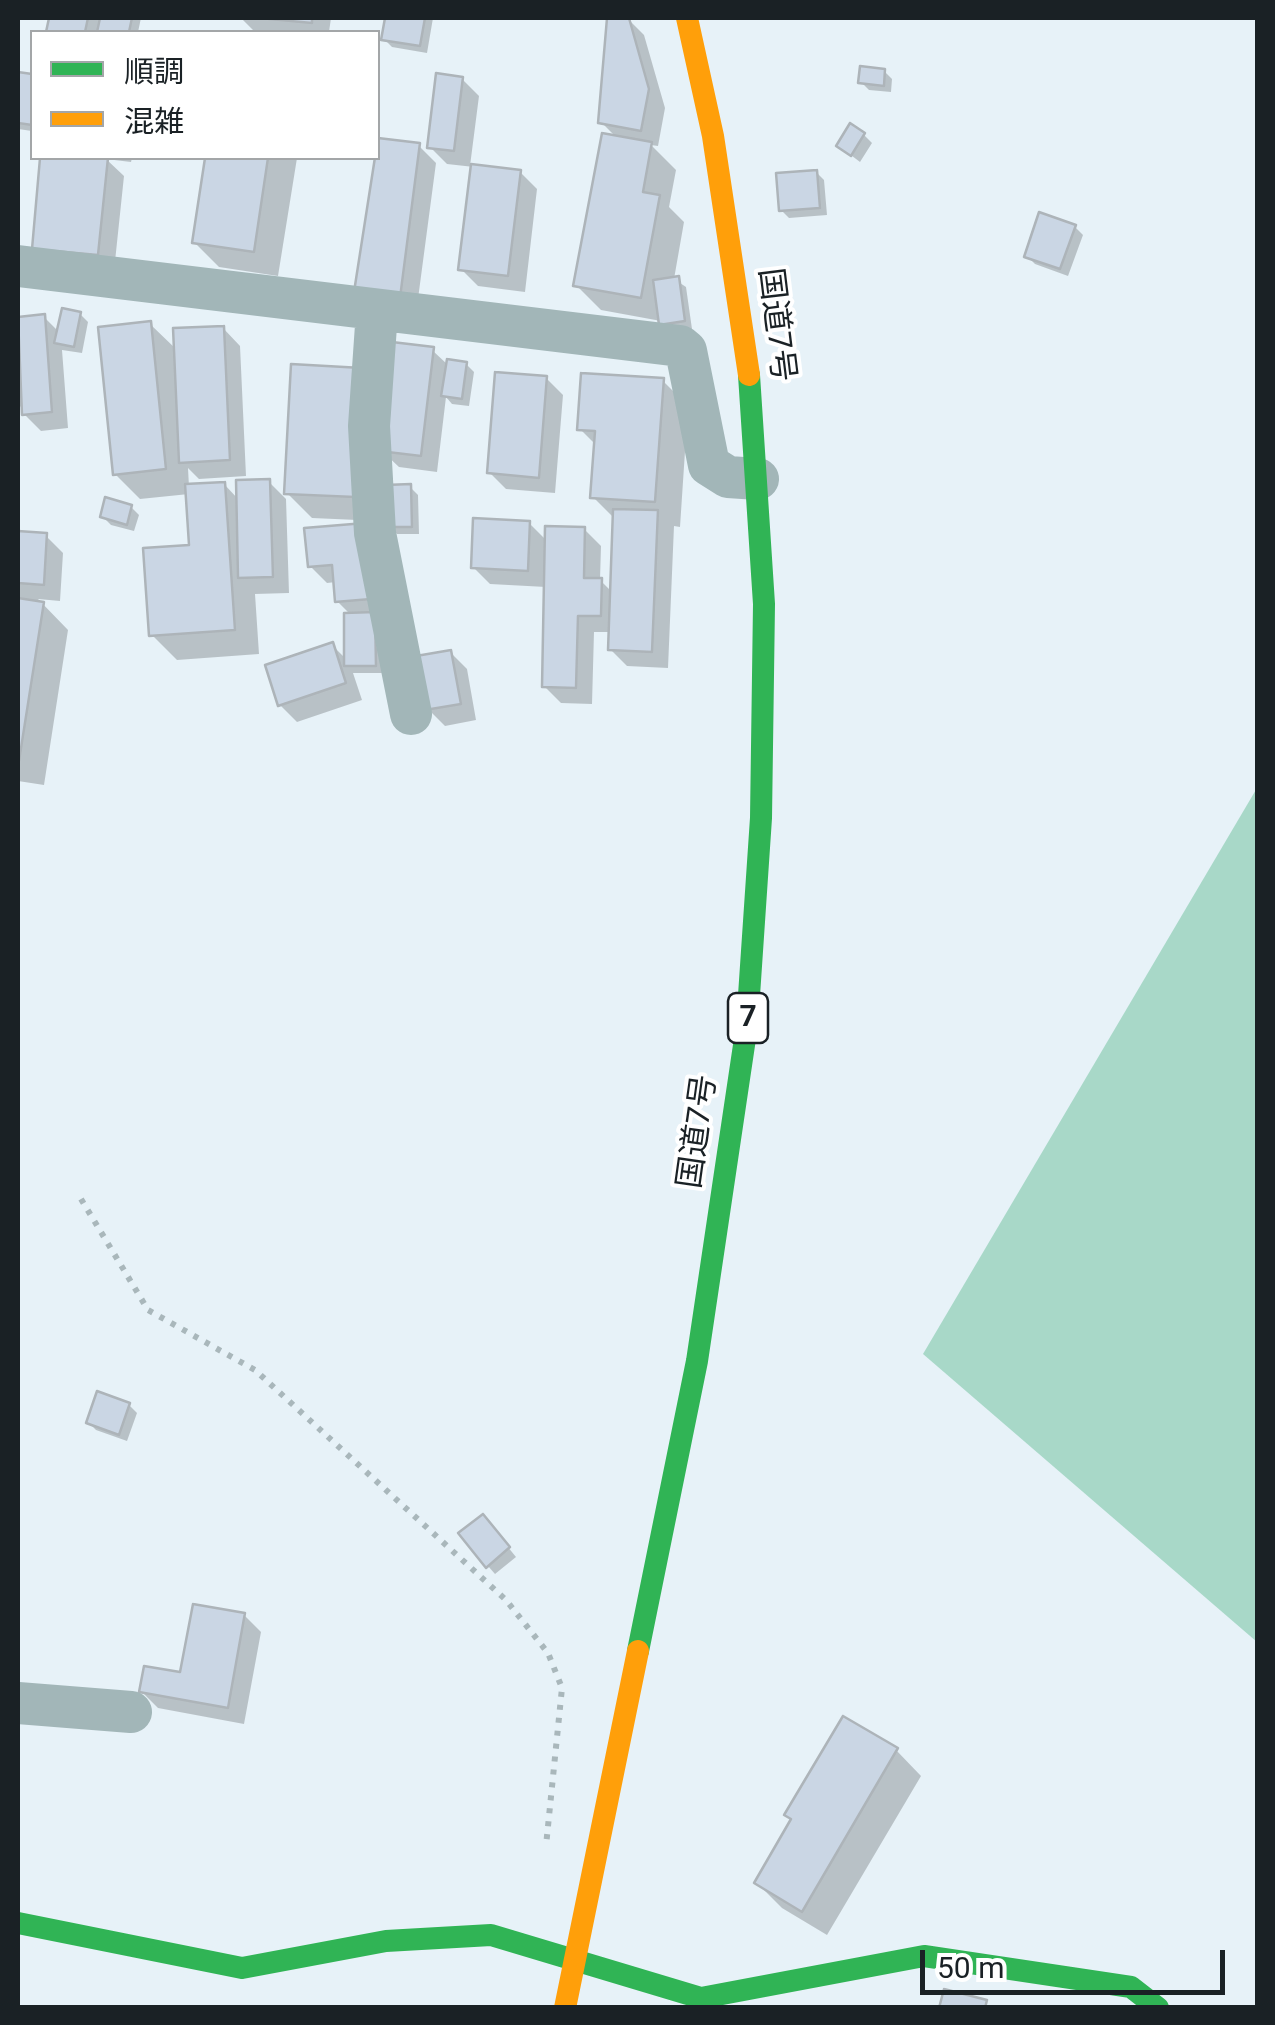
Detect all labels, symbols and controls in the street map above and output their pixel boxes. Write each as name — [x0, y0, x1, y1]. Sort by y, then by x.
legend — [30, 30, 380, 160]
text: 順調 — [124, 54, 184, 89]
text: 混雑 — [124, 104, 184, 139]
street label: 国道7号 — [749, 266, 801, 384]
road number: 7 — [728, 993, 768, 1043]
street label: 国道7号 — [672, 1073, 726, 1191]
scale bar — [925, 1930, 1230, 1992]
text: 50 m — [937, 1950, 1004, 1985]

